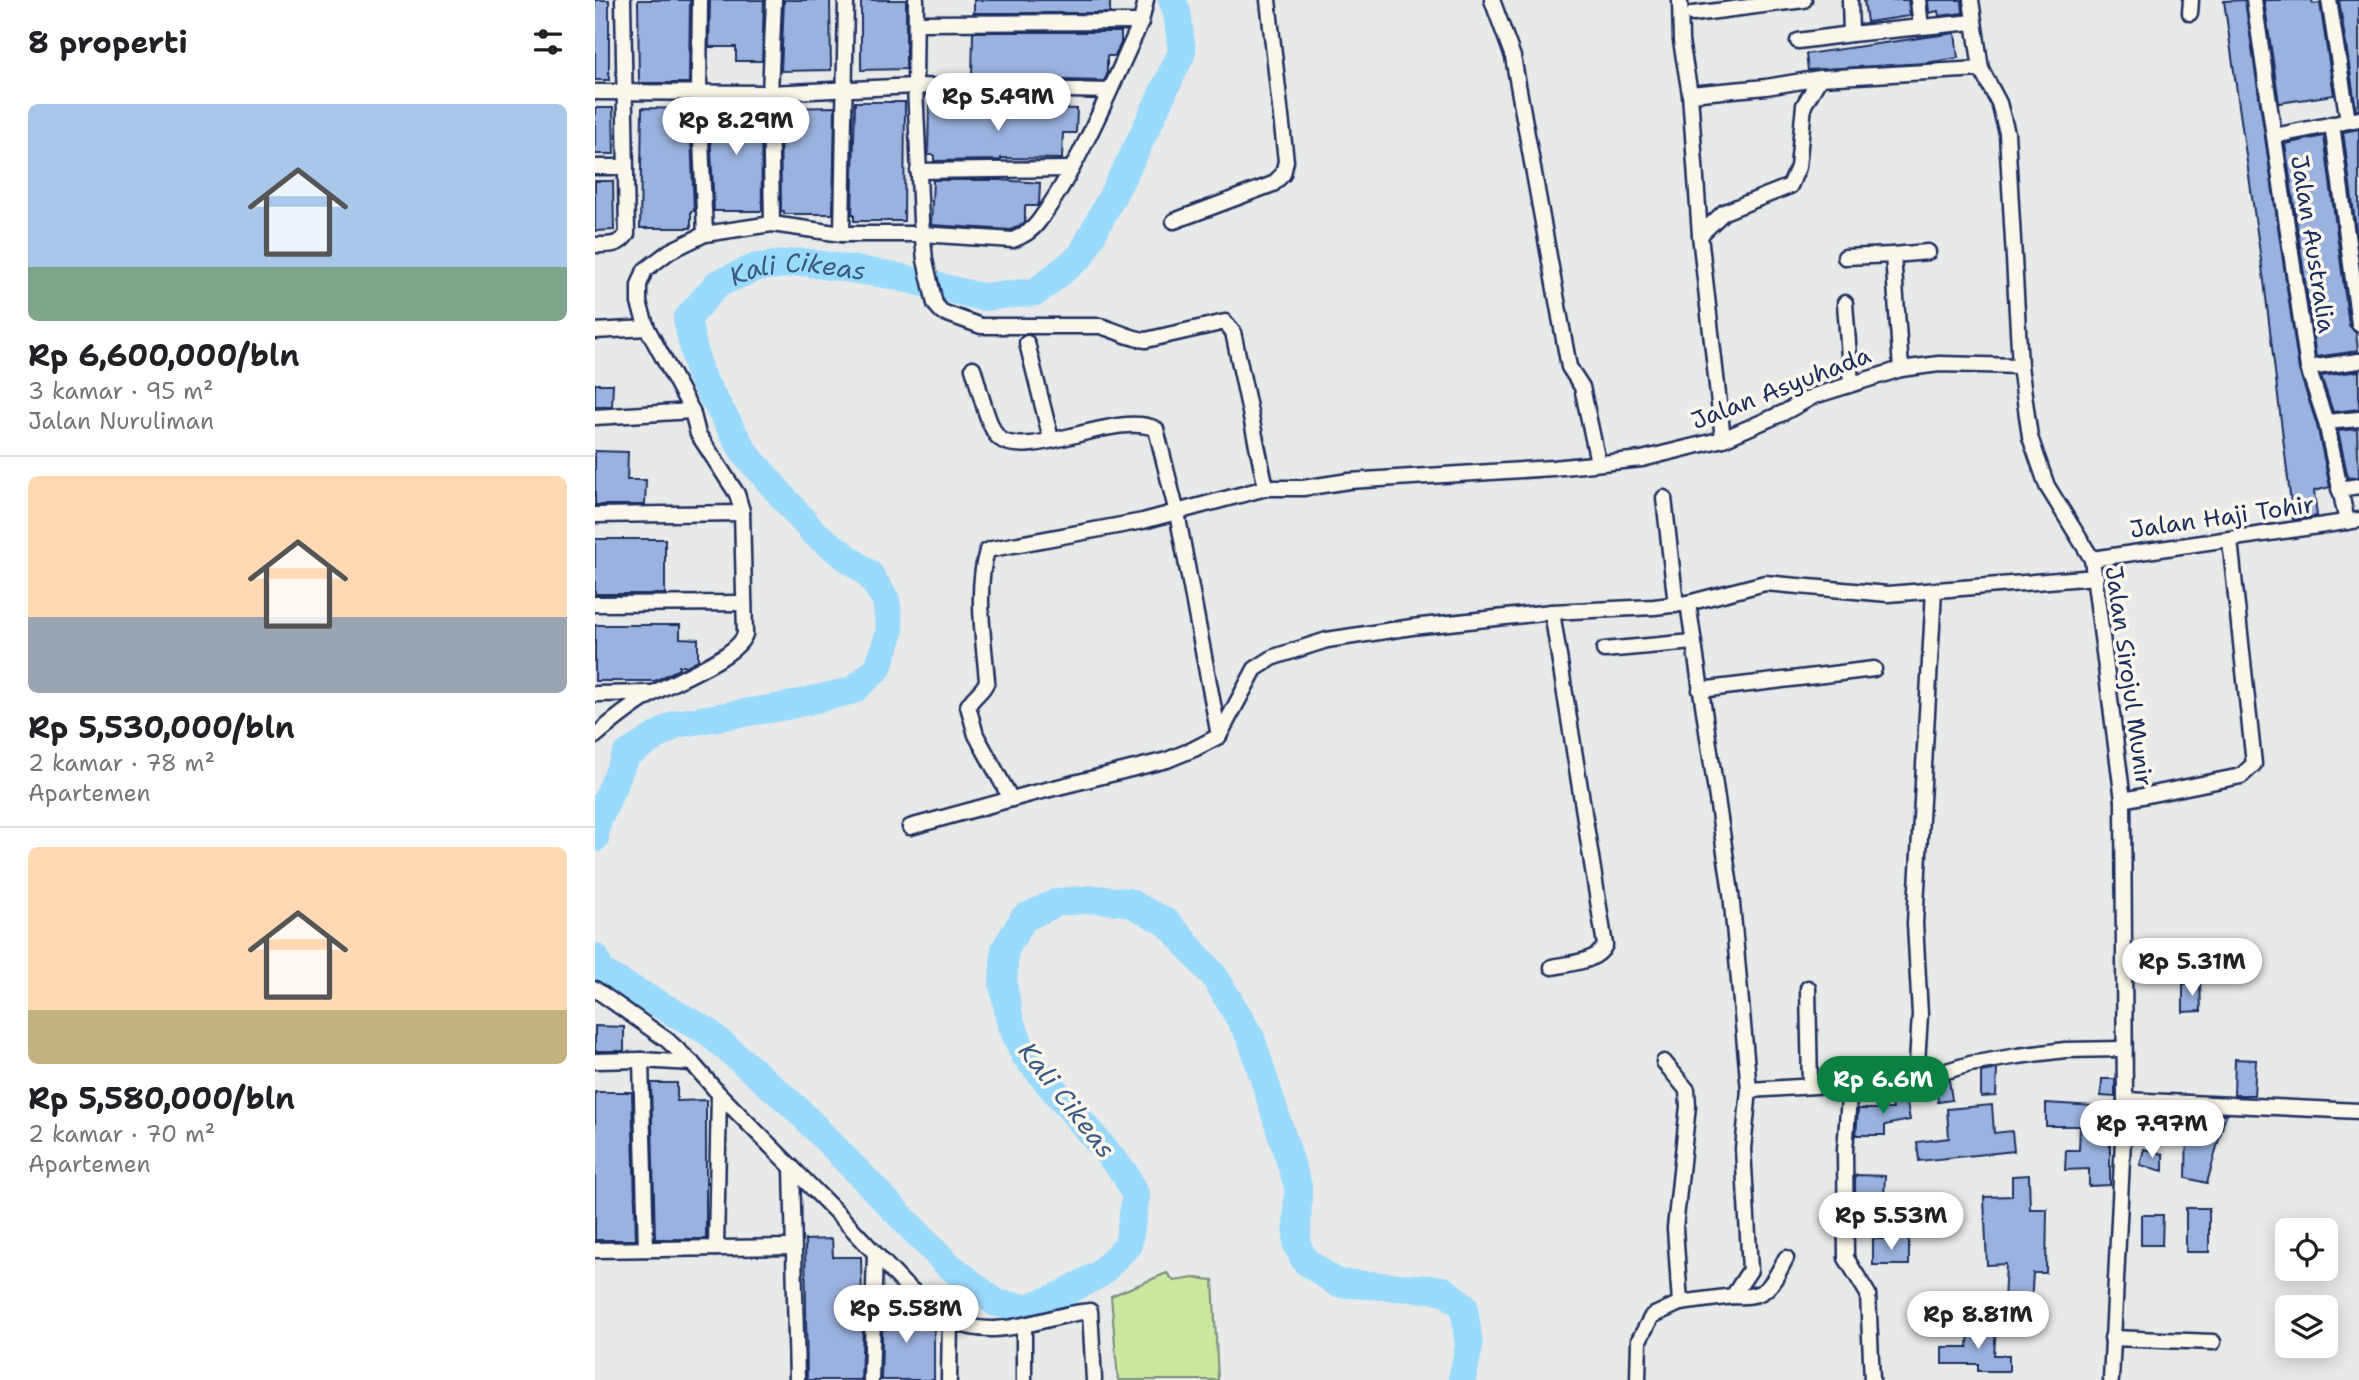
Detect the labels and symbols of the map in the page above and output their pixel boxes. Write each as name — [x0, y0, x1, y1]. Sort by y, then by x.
pin: Rp 5.49M — [926, 74, 1070, 133]
pin: Rp 8.29M — [664, 97, 808, 157]
street label: Jalan Australia — [2283, 153, 2343, 335]
water label: Kali Cikeas — [723, 244, 868, 294]
street label: Jalan Asyuhada — [1687, 339, 1875, 437]
street label: Jalan Haji Tohir — [2128, 488, 2316, 546]
street label: Jalan Sirojul Munir — [2098, 564, 2160, 788]
pin: Rp 5.31M — [2120, 939, 2264, 998]
water label: Kali Cikeas — [1011, 1034, 1124, 1165]
pin: Rp 6.6M — [1818, 1056, 1948, 1116]
pin: Rp 7.97M — [2080, 1100, 2224, 1160]
pin: Rp 5.53M — [1819, 1192, 1963, 1252]
pin: Rp 5.58M — [834, 1286, 978, 1345]
pin: Rp 8.81M — [1906, 1292, 2050, 1351]

